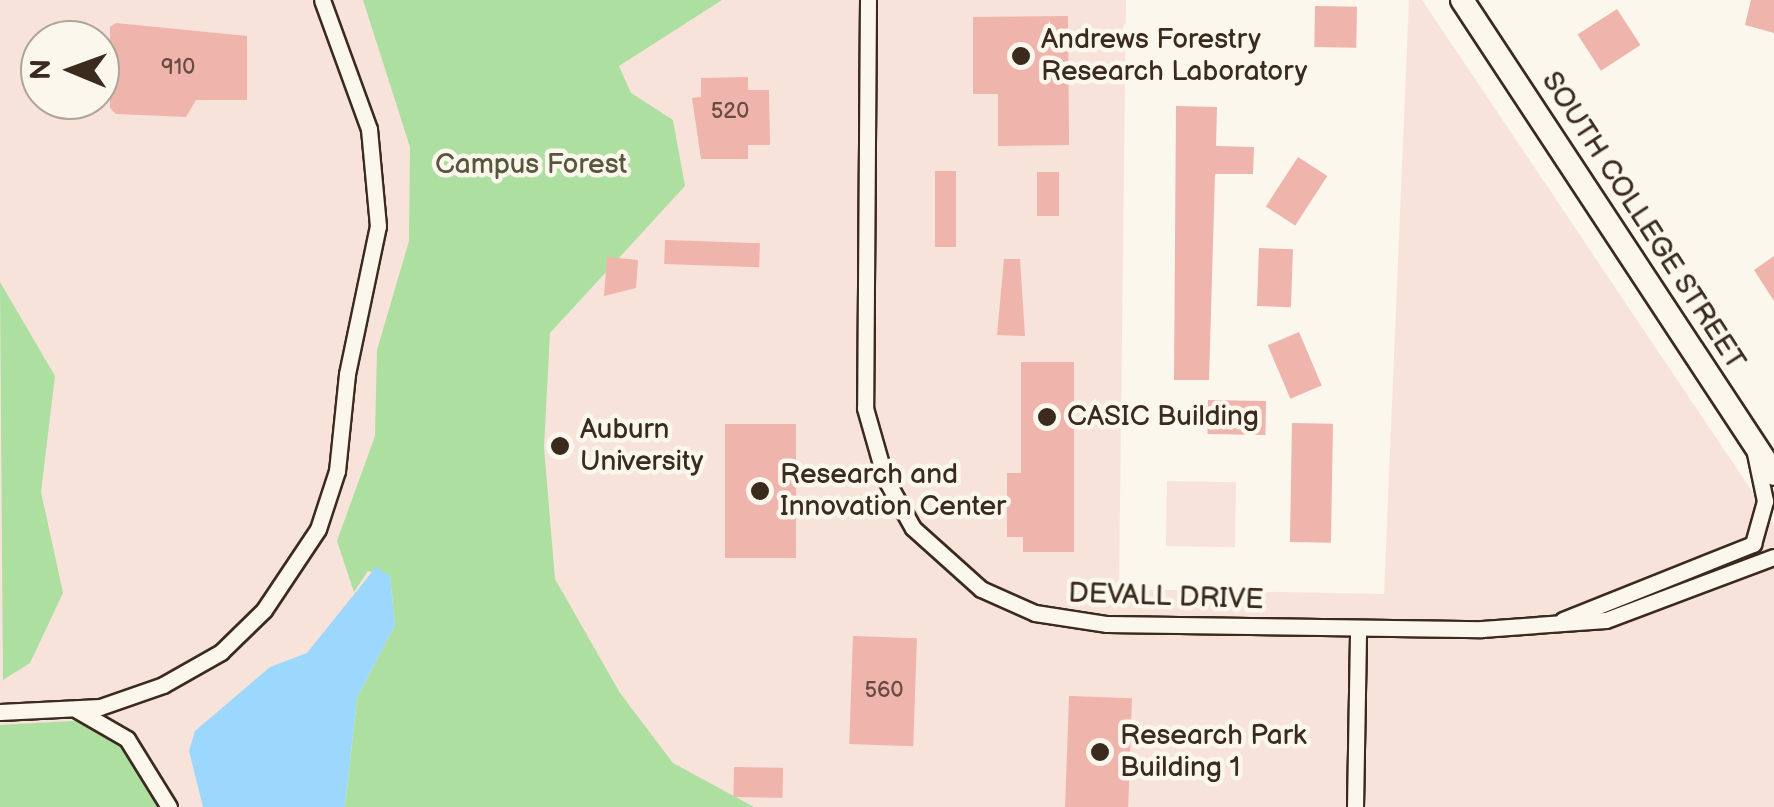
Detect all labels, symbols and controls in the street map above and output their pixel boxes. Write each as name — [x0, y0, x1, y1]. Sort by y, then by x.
north arrow — [20, 20, 120, 120]
place label: Andrews Forestry Research Laboratory — [1041, 23, 1307, 89]
marker: Andrews Forestry Research Laboratory — [1010, 45, 1032, 67]
house number: 910 — [161, 55, 195, 81]
text: N — [25, 59, 58, 80]
street label: SOUTH COLLEGE STREET — [1534, 65, 1752, 377]
house number: 520 — [711, 99, 749, 125]
park label: Campus Forest — [435, 148, 627, 182]
place label: CASIC Building — [1067, 400, 1259, 434]
marker: CASIC Building — [1036, 406, 1058, 428]
place label: Auburn University — [580, 413, 703, 479]
marker: Auburn University — [549, 435, 571, 457]
place label: Research and Innovation Center — [780, 458, 1006, 524]
marker: Research and Innovation Center — [749, 480, 771, 502]
street label: DEVALL DRIVE — [1068, 577, 1264, 617]
house number: 560 — [865, 678, 903, 704]
place label: Research Park Building 1 — [1120, 719, 1306, 785]
marker: Research Park Building 1 — [1089, 741, 1111, 763]

